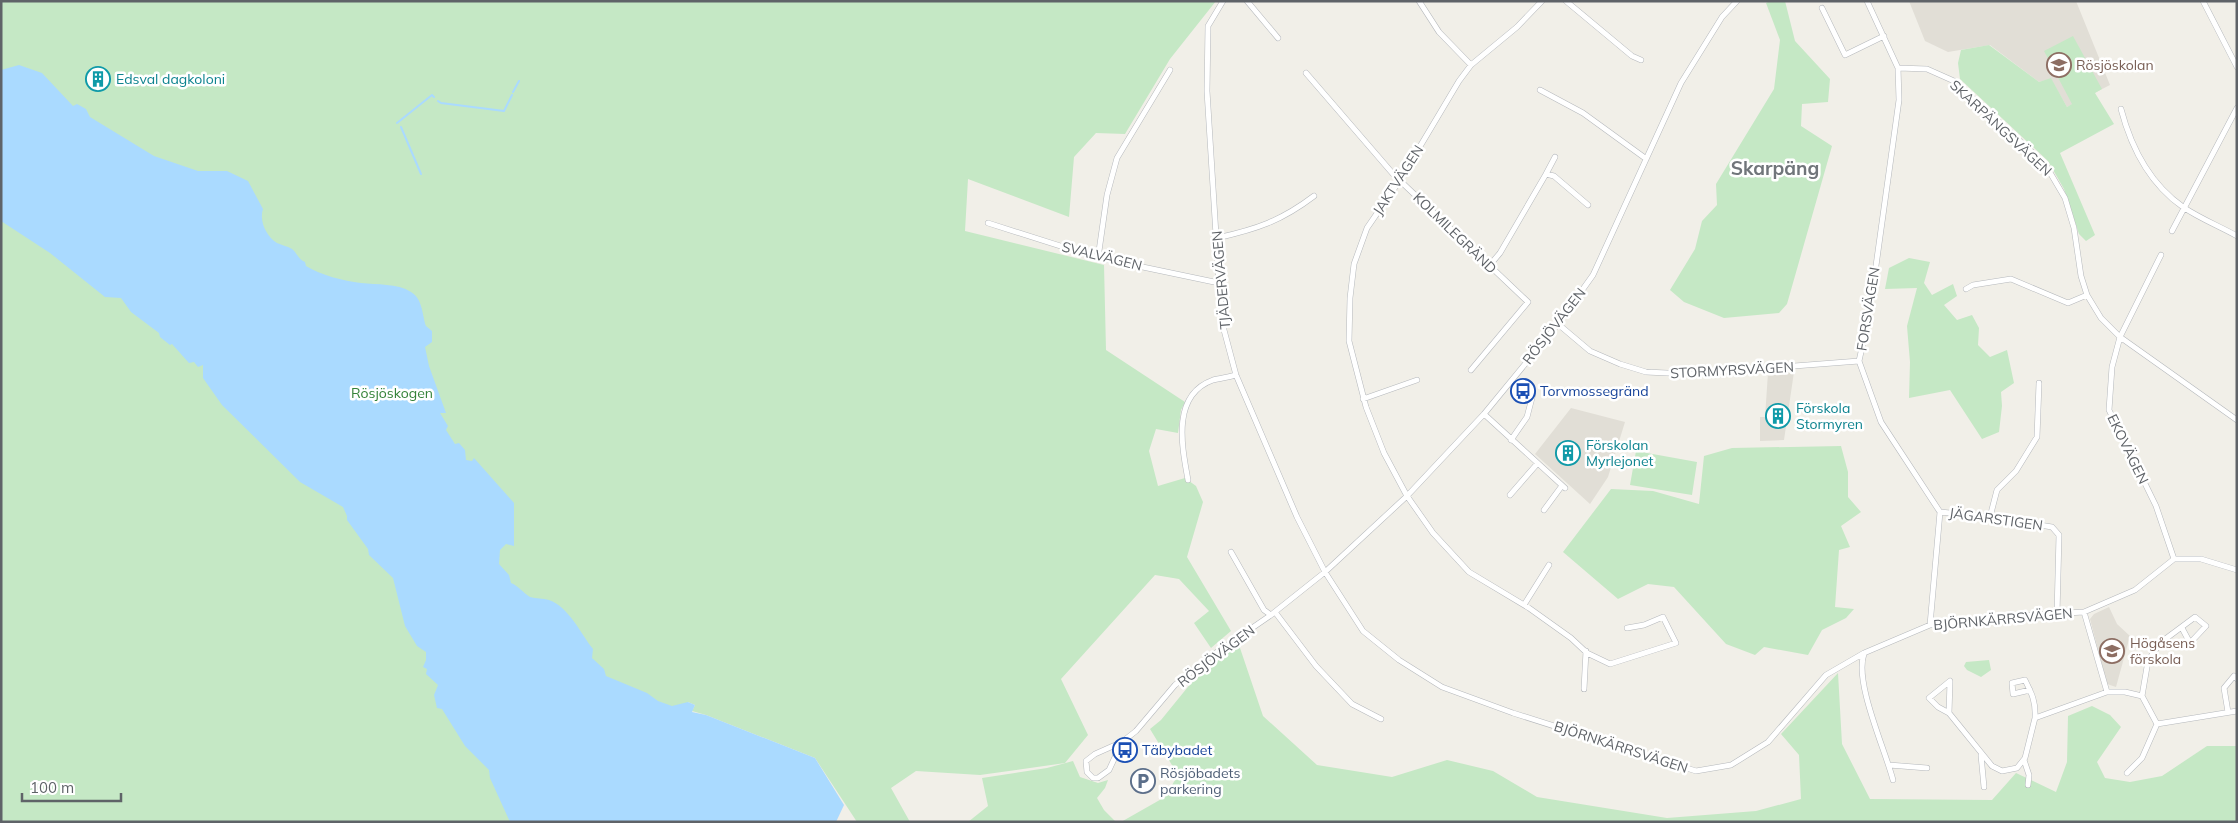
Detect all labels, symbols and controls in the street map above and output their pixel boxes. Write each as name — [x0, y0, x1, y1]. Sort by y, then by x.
school or university icon: Rösjöskolan — [2046, 52, 2072, 78]
place label: Rösjöskolan — [2076, 56, 2154, 74]
building icon: Edsval dagkoloni — [85, 66, 111, 92]
place label: Edsval dagkoloni — [116, 70, 225, 88]
street label: SKARPÄNGSVÄGEN — [1946, 76, 2056, 180]
street label: JAKTVÄGEN — [1369, 142, 1427, 218]
district label: Skarpäng — [1731, 156, 1819, 180]
street label: KOLMILEGRÄND — [1409, 189, 1501, 277]
street label: TJÄDERVÄGEN — [1208, 230, 1234, 330]
street label: SVALVÄGEN — [1060, 237, 1144, 275]
street label: FORSVÄGEN — [1852, 266, 1884, 352]
street label: RÖSJÖVÄGEN — [1519, 284, 1589, 368]
street label: STORMYRSVÄGEN — [1670, 358, 1794, 382]
bus stop icon: Torvmossegränd — [1510, 378, 1536, 404]
place label: Torvmossegränd — [1540, 382, 1649, 400]
park label: Rösjöskogen — [351, 384, 433, 402]
place label: Förskola Stormyren — [1796, 399, 1863, 433]
building icon: Förskola Stormyren — [1765, 403, 1791, 429]
street label: EKOVÄGEN — [2103, 411, 2153, 487]
place label: Förskolan Myrlejonet — [1586, 436, 1654, 470]
building icon: Förskolan Myrlejonet — [1555, 440, 1581, 466]
street label: JÄGARSTIGEN — [1948, 504, 2044, 534]
street label: BJÖRNKÄRRSVÄGEN — [1933, 604, 2073, 634]
street label: RÖSJÖVÄGEN — [1174, 621, 1258, 691]
place label: Högåsens förskola — [2130, 634, 2195, 668]
school or university icon: Högåsens förskola — [2099, 638, 2125, 664]
street label: BJÖRNKÄRRSVÄGEN — [1552, 717, 1690, 777]
bus stop icon: Täbybadet — [1112, 737, 1138, 763]
place label: Täbybadet — [1142, 741, 1212, 759]
place label: Rösjöbadets parkering — [1160, 764, 1241, 798]
parking icon: Rösjöbadets parkering — [1130, 768, 1156, 794]
scale bar — [22, 770, 121, 802]
text: 100 m — [30, 778, 74, 797]

